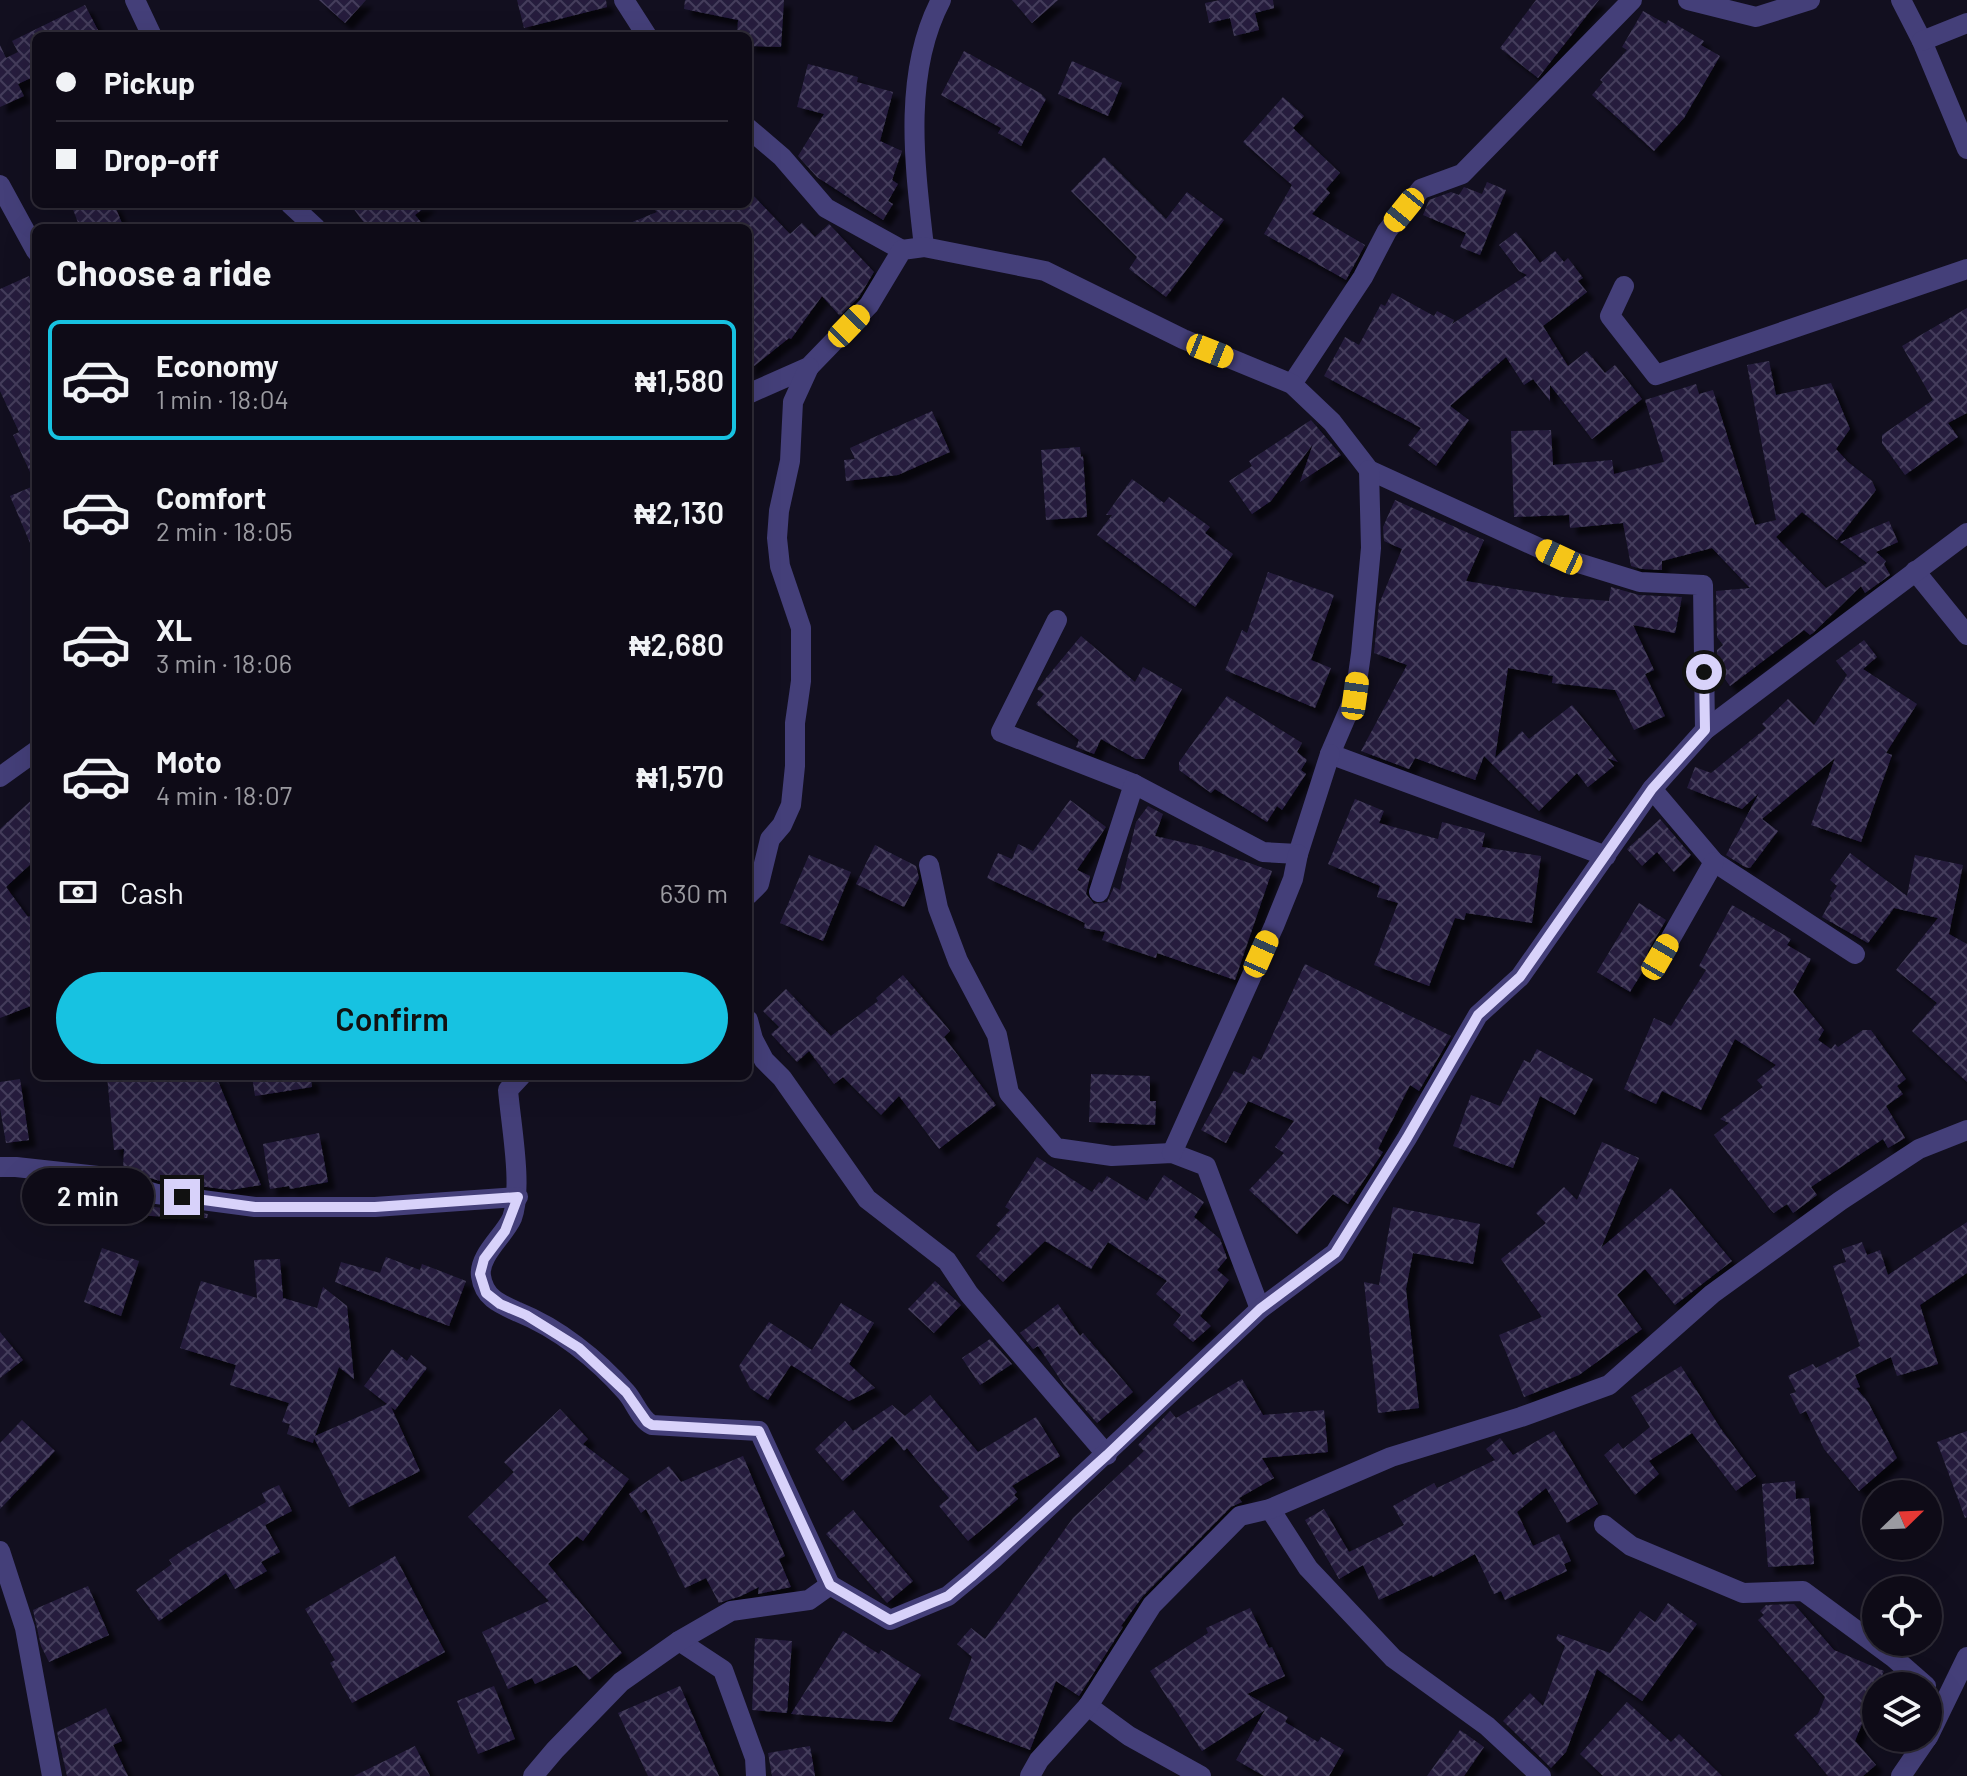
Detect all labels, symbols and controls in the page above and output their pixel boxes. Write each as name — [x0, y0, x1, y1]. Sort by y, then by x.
text: Pickup — [104, 64, 195, 100]
text: Drop-off — [104, 141, 219, 177]
car — [1380, 184, 1428, 236]
text: Choose a ride — [56, 250, 272, 293]
car — [824, 300, 874, 352]
car — [1183, 331, 1237, 371]
icon: car — [60, 344, 132, 416]
text: Economy — [156, 347, 279, 383]
text: ₦1,580 — [635, 362, 724, 398]
text: 1 min · 18:04 — [156, 383, 289, 414]
icon: car — [60, 476, 132, 548]
text: Comfort — [156, 479, 266, 515]
text: ₦2,130 — [634, 494, 724, 530]
text: 2 min · 18:05 — [156, 515, 293, 546]
car — [1532, 536, 1586, 578]
icon: car — [60, 608, 132, 680]
text: XL — [156, 611, 192, 647]
text: ₦2,680 — [629, 626, 724, 662]
text: 3 min · 18:06 — [156, 647, 292, 678]
route start — [1686, 654, 1722, 690]
car — [1340, 671, 1370, 721]
icon: car — [60, 740, 132, 812]
text: Moto — [156, 743, 222, 779]
text: ₦1,570 — [636, 758, 724, 794]
text: 4 min · 18:07 — [156, 779, 292, 810]
icon: cash — [56, 870, 100, 914]
text: Cash — [120, 874, 184, 910]
text: 630 m — [660, 877, 728, 908]
car — [1240, 927, 1282, 981]
car — [1638, 930, 1682, 984]
button: Confirm — [56, 972, 728, 1064]
callout: 2 min — [22, 1169, 154, 1225]
route end — [164, 1179, 200, 1215]
text: 2 min — [57, 1180, 119, 1211]
north arrow — [1862, 1480, 1942, 1560]
map controls — [1862, 1480, 1942, 1752]
button: locate — [1862, 1576, 1942, 1656]
button: layers — [1862, 1672, 1942, 1752]

